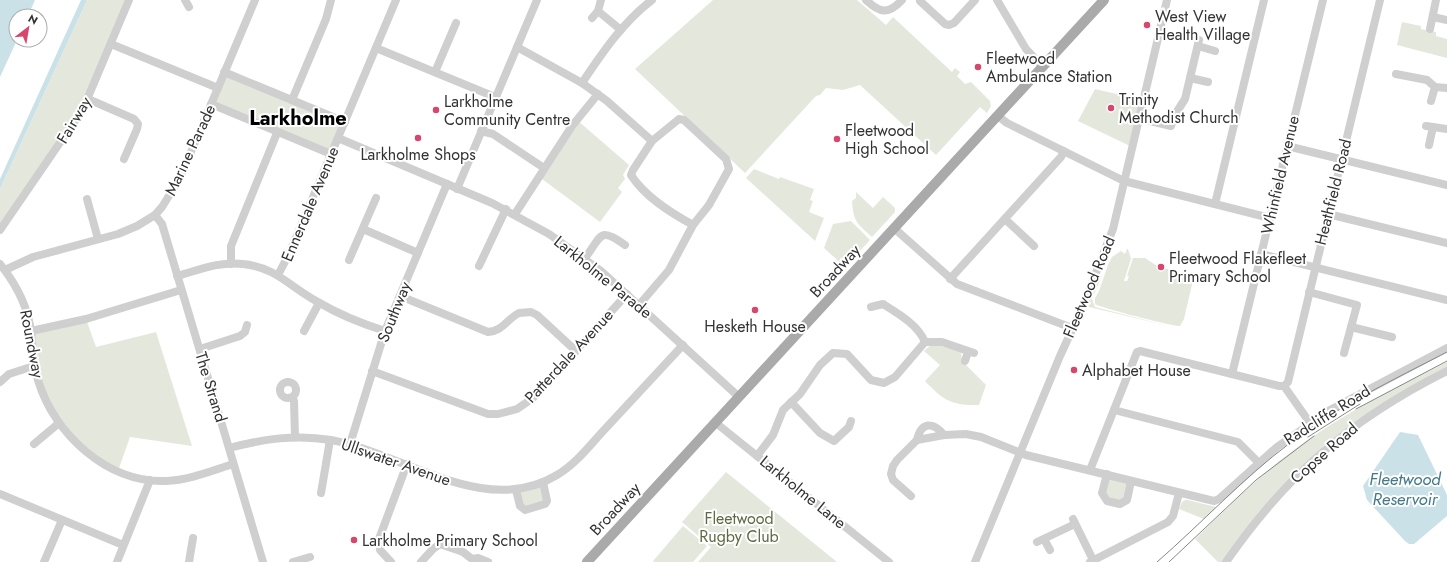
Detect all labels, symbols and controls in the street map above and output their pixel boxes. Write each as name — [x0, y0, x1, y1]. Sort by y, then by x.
place label: West View Health Village — [1155, 5, 1250, 46]
north arrow — [8, 8, 48, 48]
text: N — [25, 10, 41, 29]
marker: West View Health Village — [1142, 20, 1152, 30]
place label: Fleetwood Ambulance Station — [986, 47, 1112, 88]
marker: Fleetwood Ambulance Station — [973, 62, 983, 72]
place label: Trinity Methodist Church — [1119, 88, 1239, 129]
place label: Larkholme Community Centre — [444, 90, 570, 131]
street label: Fairway — [51, 91, 97, 148]
street label: Marine Parade — [159, 101, 221, 199]
marker: Trinity Methodist Church — [1106, 103, 1116, 113]
district label: Larkholme — [249, 104, 347, 133]
marker: Larkholme Community Centre — [431, 105, 441, 115]
street label: Whinfield Avenue — [1255, 113, 1305, 237]
place label: Fleetwood High School — [845, 119, 929, 160]
marker: Larkholme Shops — [413, 133, 423, 143]
marker: Fleetwood High School — [832, 134, 842, 144]
street label: Heathfield Road — [1309, 136, 1357, 248]
street label: Ennerdale Avenue — [275, 143, 345, 265]
place label: Larkholme Shops — [360, 143, 476, 166]
street label: Larkholme Parade — [549, 230, 657, 324]
street label: Fleetwood Road — [1057, 233, 1121, 341]
street label: Broadway — [804, 239, 866, 303]
place label: Fleetwood Flakefleet Primary School — [1169, 247, 1306, 288]
marker: Fleetwood Flakefleet Primary School — [1156, 262, 1166, 272]
street label: Southway — [371, 277, 417, 346]
street label: Patterdale Avenue — [519, 304, 619, 408]
marker: Hesketh House — [750, 305, 760, 315]
street label: Roundway — [14, 308, 50, 381]
place label: Hesketh House — [704, 315, 806, 338]
street label: The Strand — [189, 349, 233, 425]
place label: Alphabet House — [1082, 359, 1191, 382]
marker: Alphabet House — [1069, 365, 1079, 375]
street label: Radcliffe Road — [1279, 379, 1375, 451]
street label: Copse Road — [1285, 417, 1363, 489]
street label: Ullswater Avenue — [338, 432, 454, 492]
street label: Larkholme Lane — [755, 450, 851, 534]
water label: Fleetwood Reservoir — [1369, 467, 1442, 511]
street label: Broadway — [584, 477, 646, 541]
park label: Fleetwood Rugby Club — [699, 507, 779, 548]
place label: Larkholme Primary School — [362, 529, 538, 552]
marker: Larkholme Primary School — [349, 535, 359, 545]

